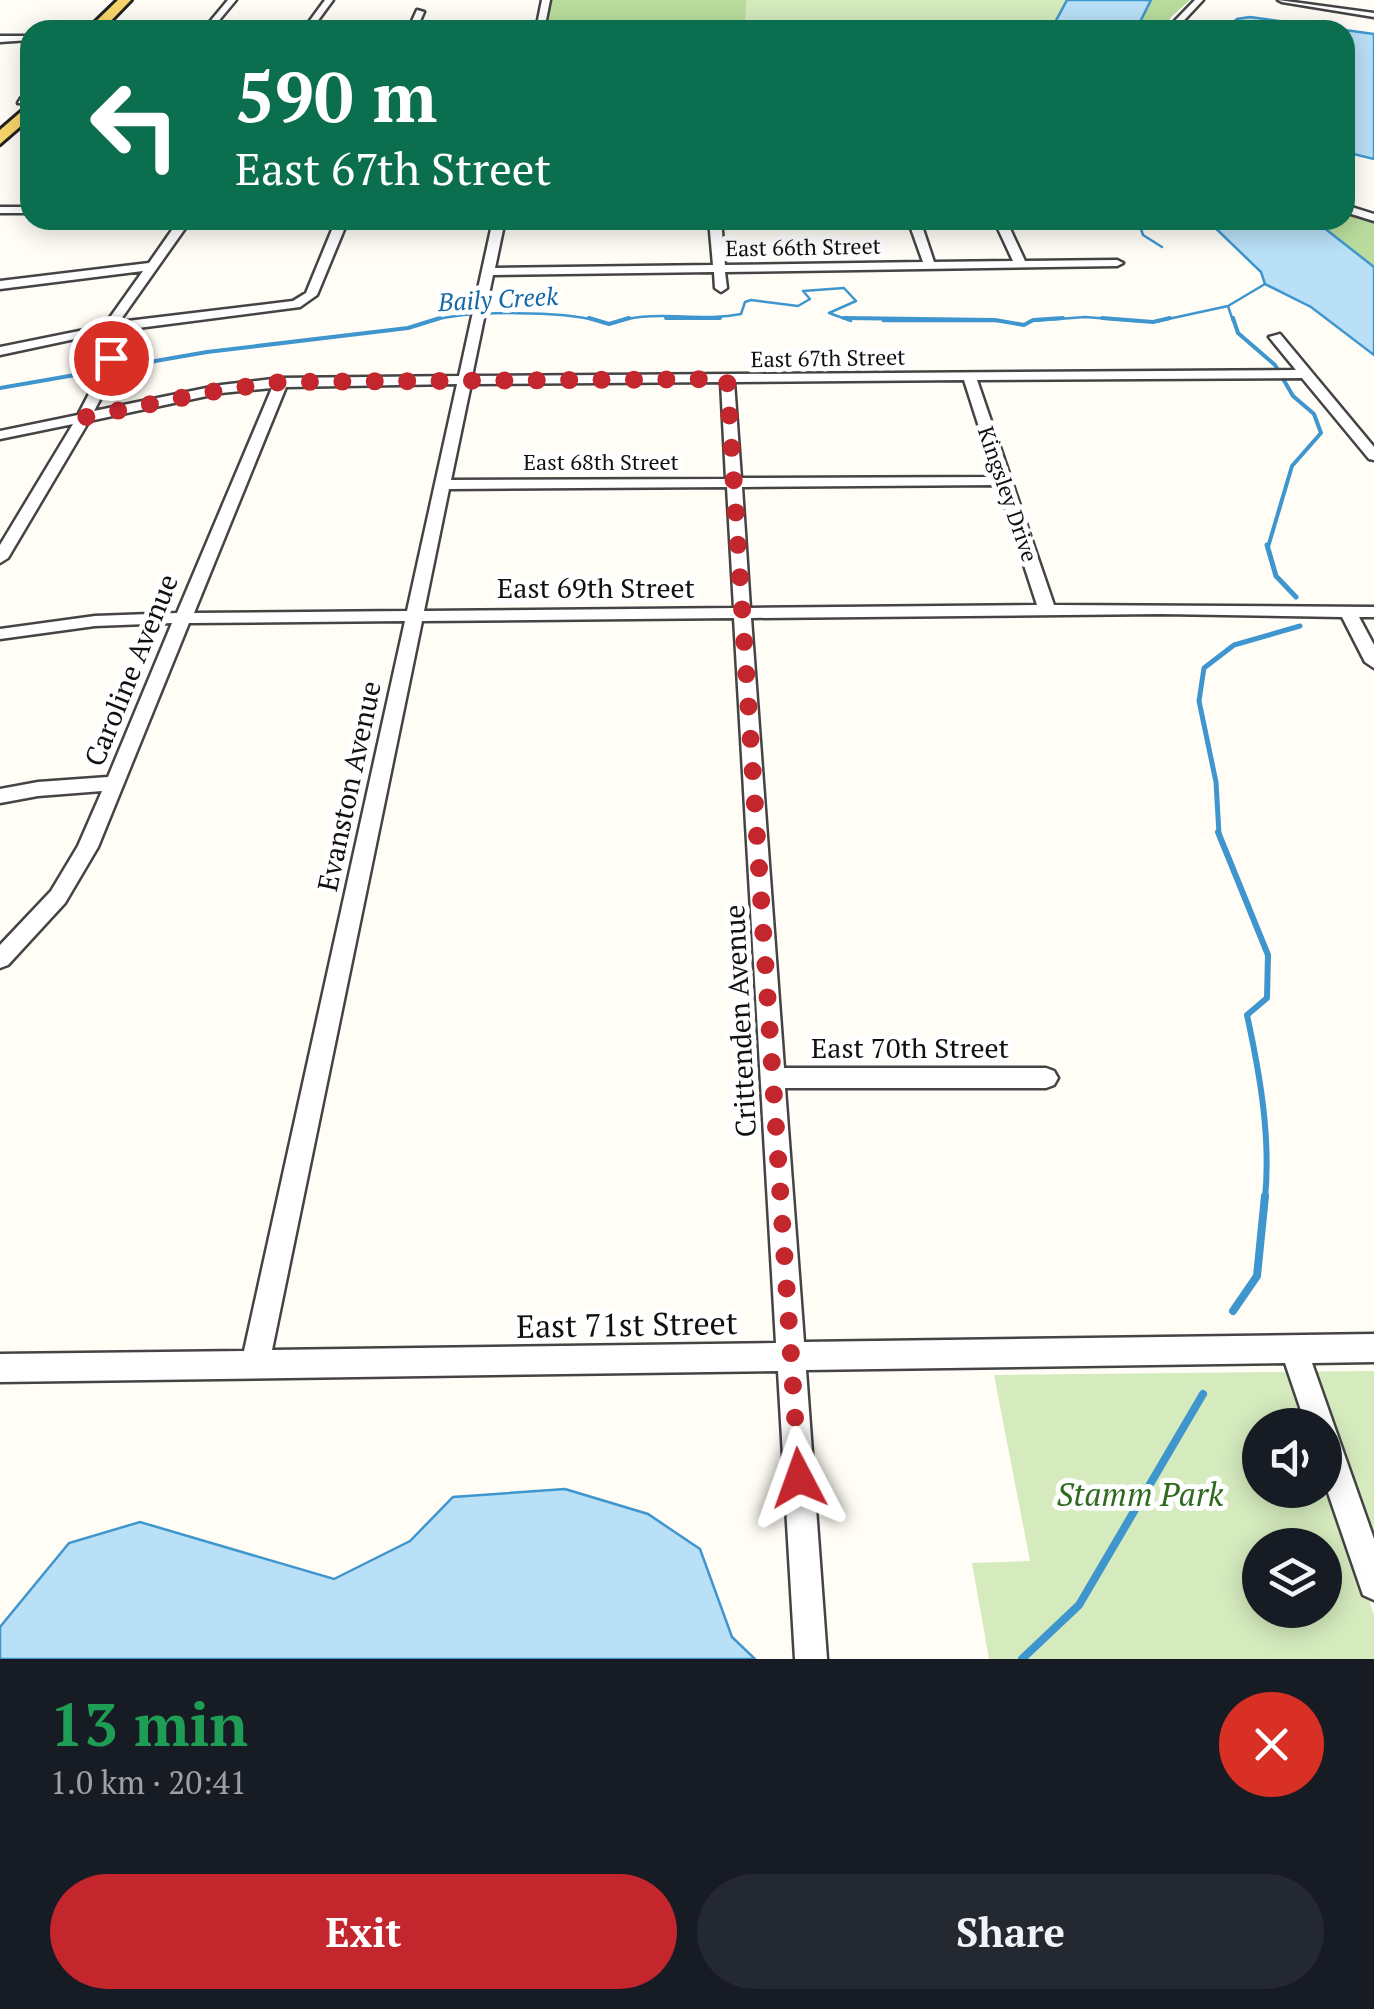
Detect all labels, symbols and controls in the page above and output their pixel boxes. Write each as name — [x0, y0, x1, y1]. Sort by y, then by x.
text: 590 m — [235, 49, 437, 142]
icon: left — [70, 60, 200, 190]
text: East 67th Street — [235, 138, 551, 198]
street label: East 66th Street — [725, 231, 881, 262]
water label: Baily Creek — [436, 279, 560, 318]
pin — [69, 316, 154, 401]
icon: arrive — [84, 331, 139, 386]
street label: East 67th Street — [750, 342, 906, 373]
street label: Kingsley Drive — [972, 422, 1045, 565]
street label: East 68th Street — [523, 447, 679, 476]
street label: Caroline Avenue — [75, 568, 186, 771]
street label: East 69th Street — [497, 569, 696, 606]
street label: Evanston Avenue — [308, 677, 389, 894]
street label: Crittenden Avenue — [715, 904, 764, 1138]
street label: East 70th Street — [811, 1029, 1010, 1066]
street label: East 71st Street — [516, 1301, 738, 1347]
map controls — [1242, 1408, 1342, 1628]
button: sound — [1242, 1408, 1342, 1508]
position arrow — [747, 1426, 851, 1530]
park label: Stamm Park — [1057, 1473, 1224, 1515]
button: layers — [1242, 1528, 1342, 1628]
text: 13 min — [50, 1684, 248, 1763]
button: close — [1219, 1692, 1324, 1797]
text: 1.0 km · 20:41 — [50, 1761, 247, 1803]
button: Exit — [50, 1874, 677, 1989]
button: Share — [697, 1874, 1324, 1989]

